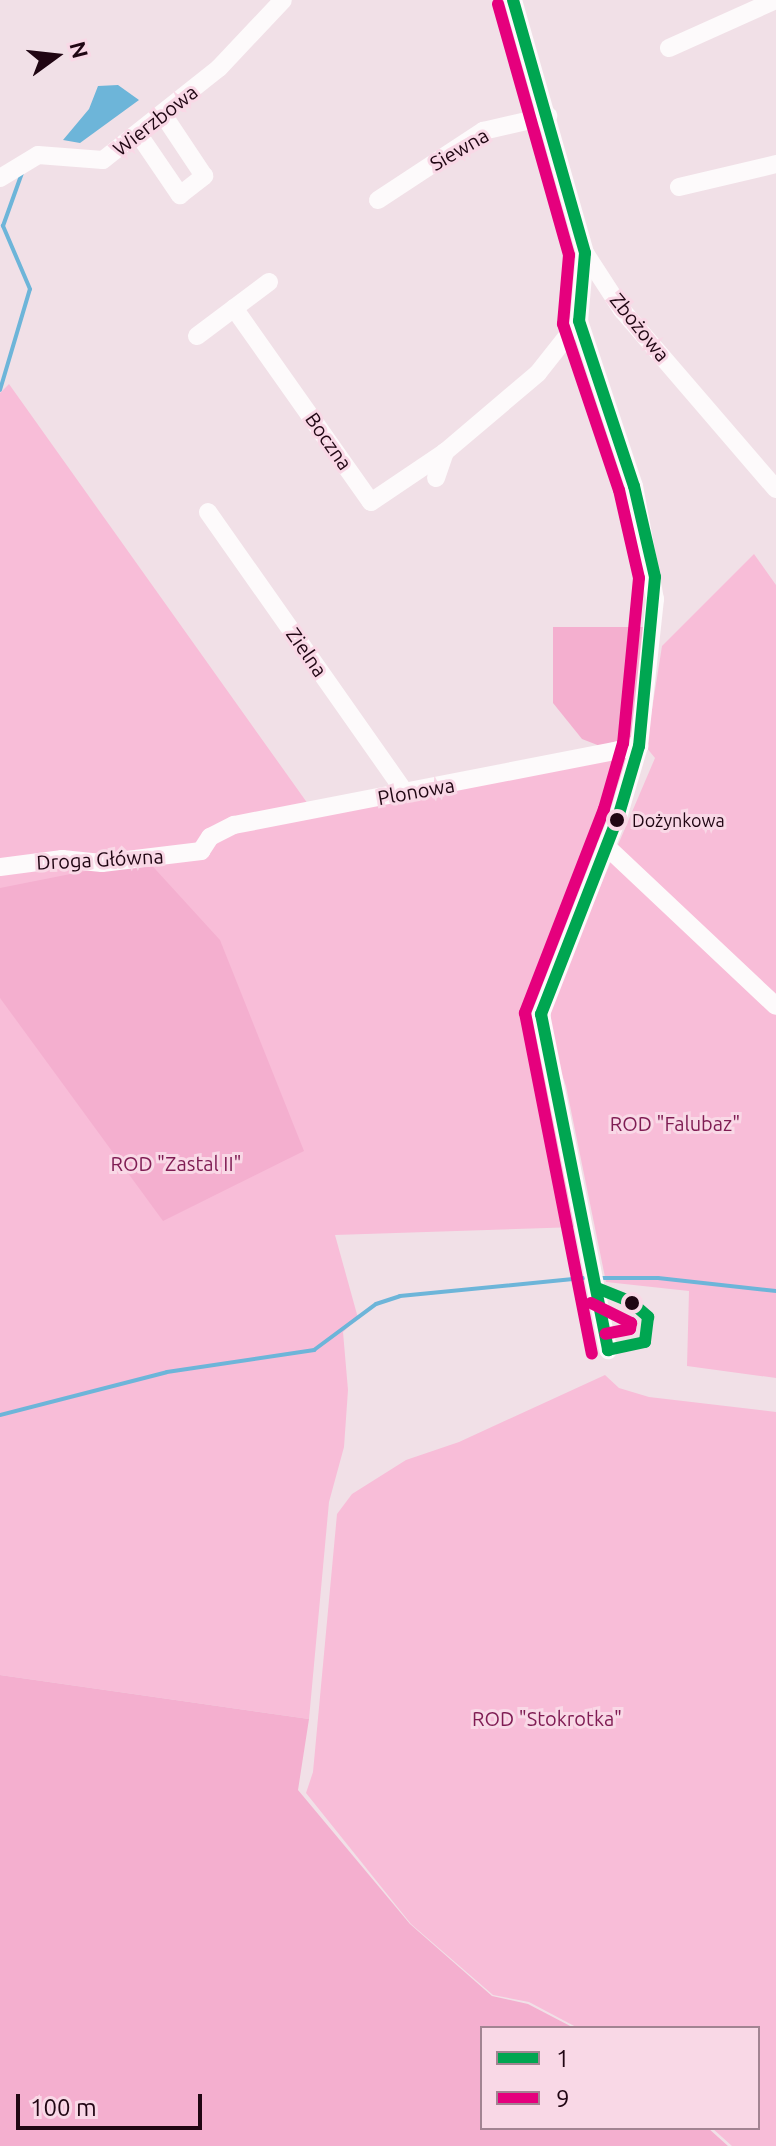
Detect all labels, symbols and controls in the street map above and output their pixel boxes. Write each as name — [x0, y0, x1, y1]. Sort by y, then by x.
north arrow — [16, 16, 96, 96]
text: N — [65, 38, 94, 61]
street label: Wierzbowa — [108, 80, 202, 160]
street label: Siewna — [425, 123, 493, 175]
street label: Zbożowa — [605, 288, 675, 366]
street label: Boczna — [301, 408, 357, 474]
street label: Zielna — [282, 623, 332, 681]
street label: Plonowa — [376, 772, 456, 810]
place label: Dożynkowa — [632, 809, 725, 831]
marker: Dożynkowa — [609, 812, 625, 828]
street label: Droga Główna — [36, 844, 164, 874]
park label: ROD "Falubaz" — [610, 1111, 740, 1135]
park label: ROD "Zastal II" — [110, 1151, 242, 1175]
unlabelled marker — [624, 1295, 640, 1311]
park label: ROD "Stokrotka" — [472, 1706, 622, 1730]
legend — [480, 2026, 760, 2130]
text: 1 — [556, 2045, 570, 2072]
scale bar — [20, 2078, 206, 2128]
text: 9 — [556, 2085, 570, 2112]
text: 100 m — [30, 2094, 97, 2121]

